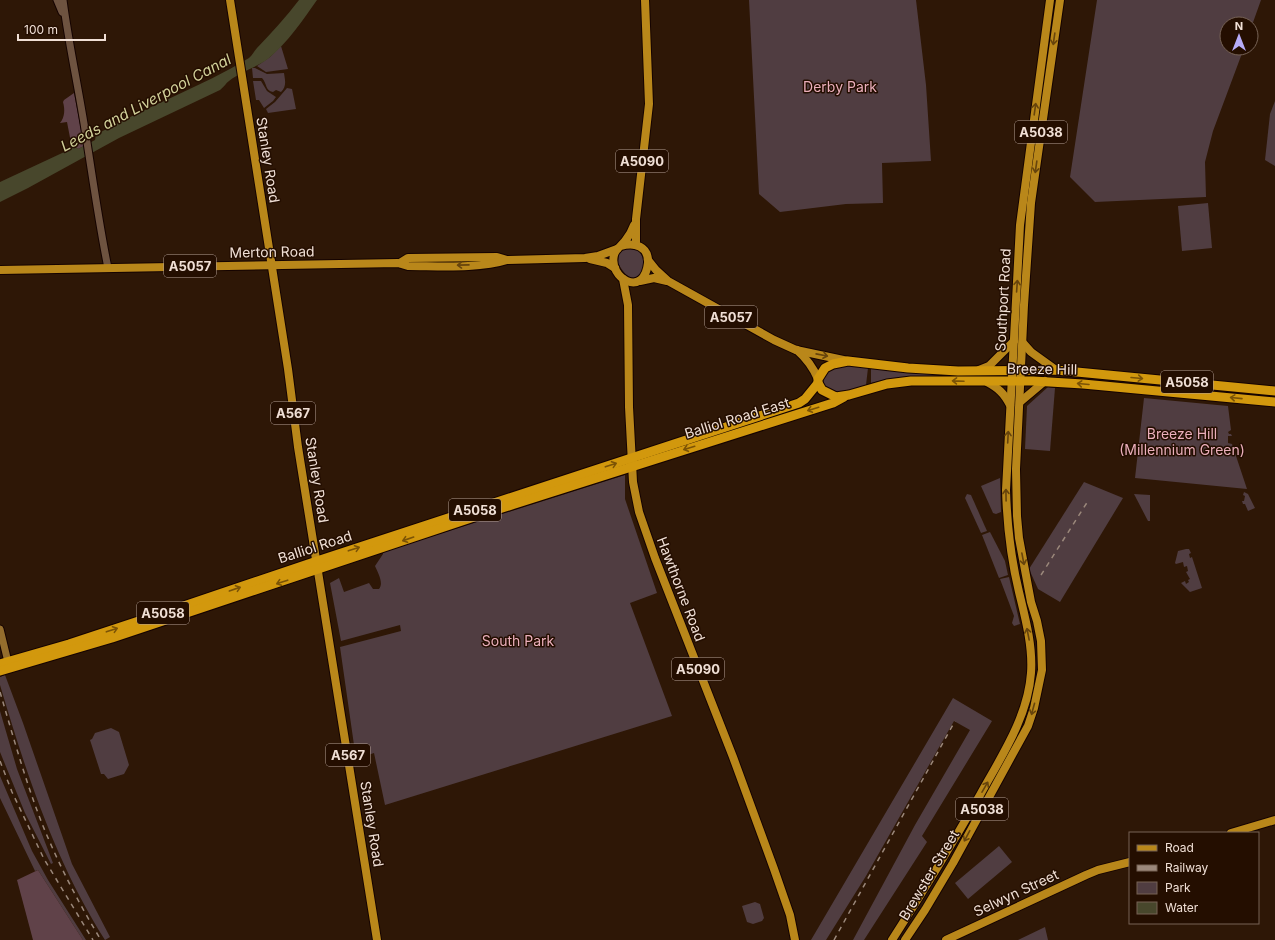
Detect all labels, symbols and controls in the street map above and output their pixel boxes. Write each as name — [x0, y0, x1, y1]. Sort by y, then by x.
scale bar — [18, 16, 105, 42]
north arrow — [1219, 16, 1259, 56]
text: N — [1235, 19, 1243, 33]
text: 100 m — [24, 22, 58, 37]
one-way arrow — [1050, 32, 1058, 45]
water label: Leeds and Liverpool Canal — [57, 49, 235, 156]
park label: Derby Park — [803, 78, 877, 95]
one-way arrow — [1031, 103, 1039, 116]
street label: Stanley Road — [253, 116, 284, 204]
road number: A5038 — [1015, 121, 1067, 143]
road number: A5090 — [616, 150, 668, 172]
one-way arrow — [1032, 160, 1040, 173]
street label: Merton Road — [229, 242, 315, 261]
street label: Southport Road — [991, 248, 1014, 352]
road number: A5057 — [164, 255, 216, 277]
one-way arrow — [457, 261, 470, 269]
one-way arrow — [1013, 280, 1020, 293]
road number: A5057 — [705, 306, 757, 328]
one-way arrow — [815, 351, 828, 359]
street label: Breeze Hill — [1007, 359, 1077, 378]
road number: A5058 — [1161, 371, 1213, 393]
one-way arrow — [1130, 374, 1143, 381]
one-way arrow — [952, 377, 965, 385]
one-way arrow — [1077, 380, 1090, 387]
street label: Balliol Road East — [682, 393, 792, 442]
one-way arrow — [1230, 394, 1243, 402]
road number: A567 — [271, 402, 315, 424]
one-way arrow — [806, 406, 819, 413]
park label: Breeze Hill (Millennium Green) — [1119, 425, 1245, 458]
one-way arrow — [1005, 431, 1012, 444]
street label: Stanley Road — [302, 436, 333, 524]
one-way arrow — [682, 445, 695, 452]
one-way arrow — [604, 460, 616, 468]
one-way arrow — [1002, 489, 1010, 502]
road number: A5058 — [449, 499, 501, 521]
street label: Balliol Road — [276, 527, 354, 566]
street label: Hawthorne Road — [654, 534, 709, 643]
one-way arrow — [403, 536, 415, 544]
one-way arrow — [348, 545, 361, 552]
one-way arrow — [1019, 552, 1027, 565]
one-way arrow — [276, 578, 288, 586]
one-way arrow — [228, 585, 241, 592]
road number: A5058 — [137, 602, 189, 624]
one-way arrow — [105, 626, 118, 633]
one-way arrow — [1024, 627, 1032, 640]
park label: South Park — [482, 632, 555, 649]
road number: A5090 — [672, 658, 724, 680]
one-way arrow — [1029, 702, 1036, 715]
road number: A567 — [326, 744, 370, 766]
street label: Stanley Road — [357, 780, 388, 868]
one-way arrow — [981, 781, 989, 793]
road number: A5038 — [956, 798, 1008, 820]
street label: Brewster Street — [895, 826, 962, 923]
one-way arrow — [963, 830, 971, 842]
legend — [1129, 832, 1259, 924]
text: Road — [1165, 840, 1194, 855]
text: Railway — [1165, 860, 1209, 875]
street label: Selwyn Street — [971, 865, 1061, 920]
text: Park — [1165, 880, 1191, 895]
text: Water — [1165, 900, 1199, 915]

